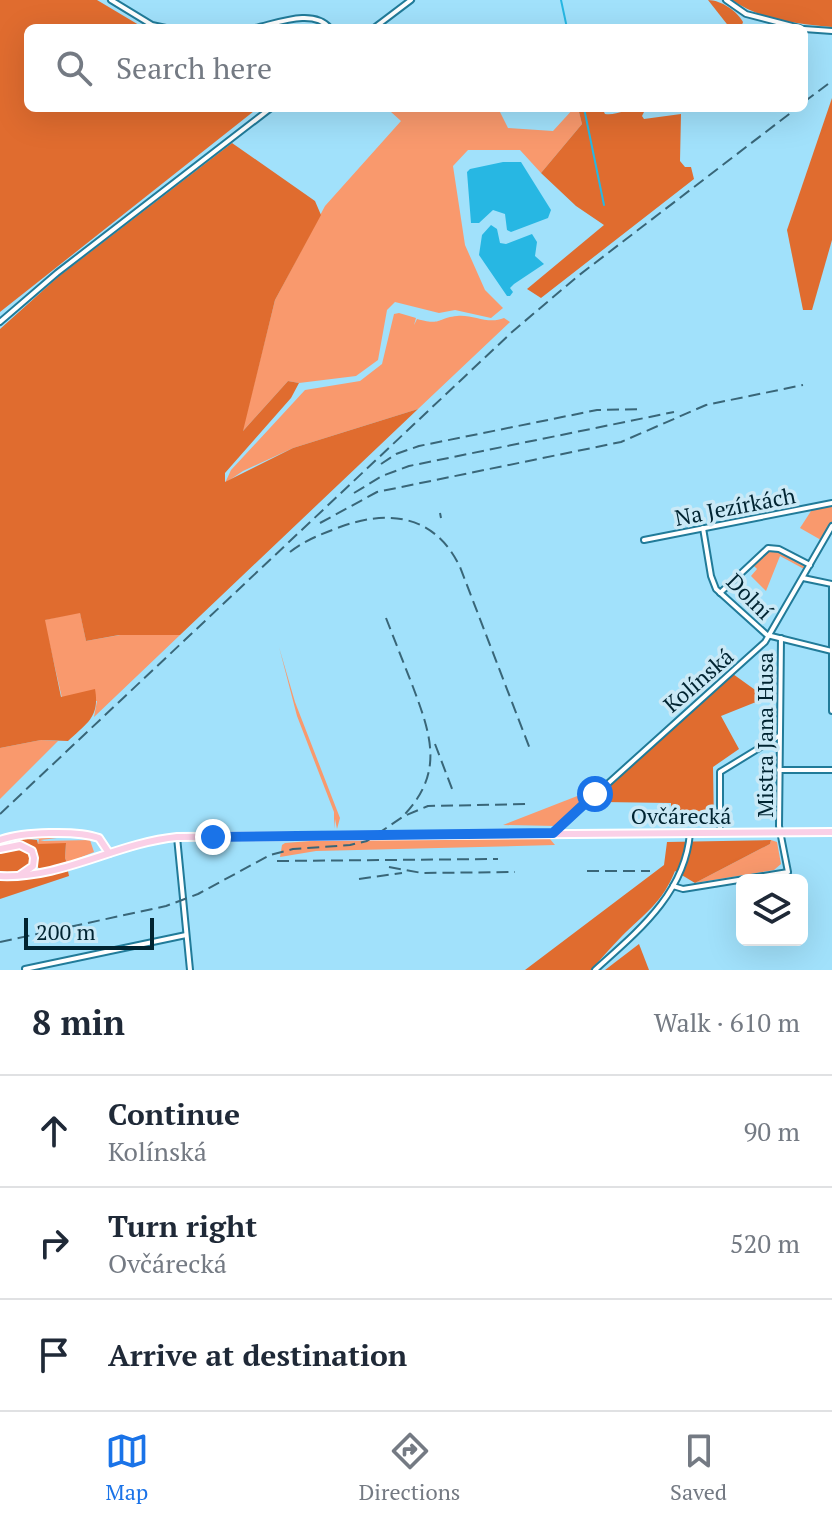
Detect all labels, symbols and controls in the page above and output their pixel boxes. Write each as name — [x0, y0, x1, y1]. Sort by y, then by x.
search box — [24, 24, 808, 112]
icon: search — [52, 46, 96, 90]
text: Search here — [116, 48, 272, 88]
street label: Na Jezírkách — [672, 480, 798, 532]
street label: Dolní — [721, 567, 780, 626]
street label: Kolínská — [657, 642, 739, 718]
street label: Mistra Jana Husa — [750, 652, 779, 818]
route start — [577, 776, 613, 812]
street label: Ovčárecká — [631, 801, 731, 830]
route end — [195, 819, 231, 855]
map controls — [736, 874, 808, 946]
button: layers — [736, 874, 808, 946]
scale bar — [24, 914, 154, 950]
text: 200 m — [36, 917, 96, 946]
text: 8 min — [32, 1000, 125, 1045]
text: Walk · 610 m — [654, 1005, 800, 1039]
text: Continue — [108, 1094, 240, 1134]
icon: ahead — [32, 1109, 76, 1153]
text: 90 m — [744, 1114, 800, 1148]
text: Kolínská — [108, 1134, 207, 1168]
text: Turn right — [108, 1206, 257, 1246]
icon: right — [32, 1221, 76, 1265]
text: 520 m — [730, 1226, 800, 1260]
text: Ovčárecká — [108, 1246, 227, 1280]
icon: arrive — [32, 1333, 76, 1377]
text: Arrive at destination — [108, 1335, 407, 1375]
tab: Map — [105, 1429, 149, 1506]
tab: Directions — [359, 1429, 460, 1506]
tab: Saved — [670, 1429, 727, 1506]

